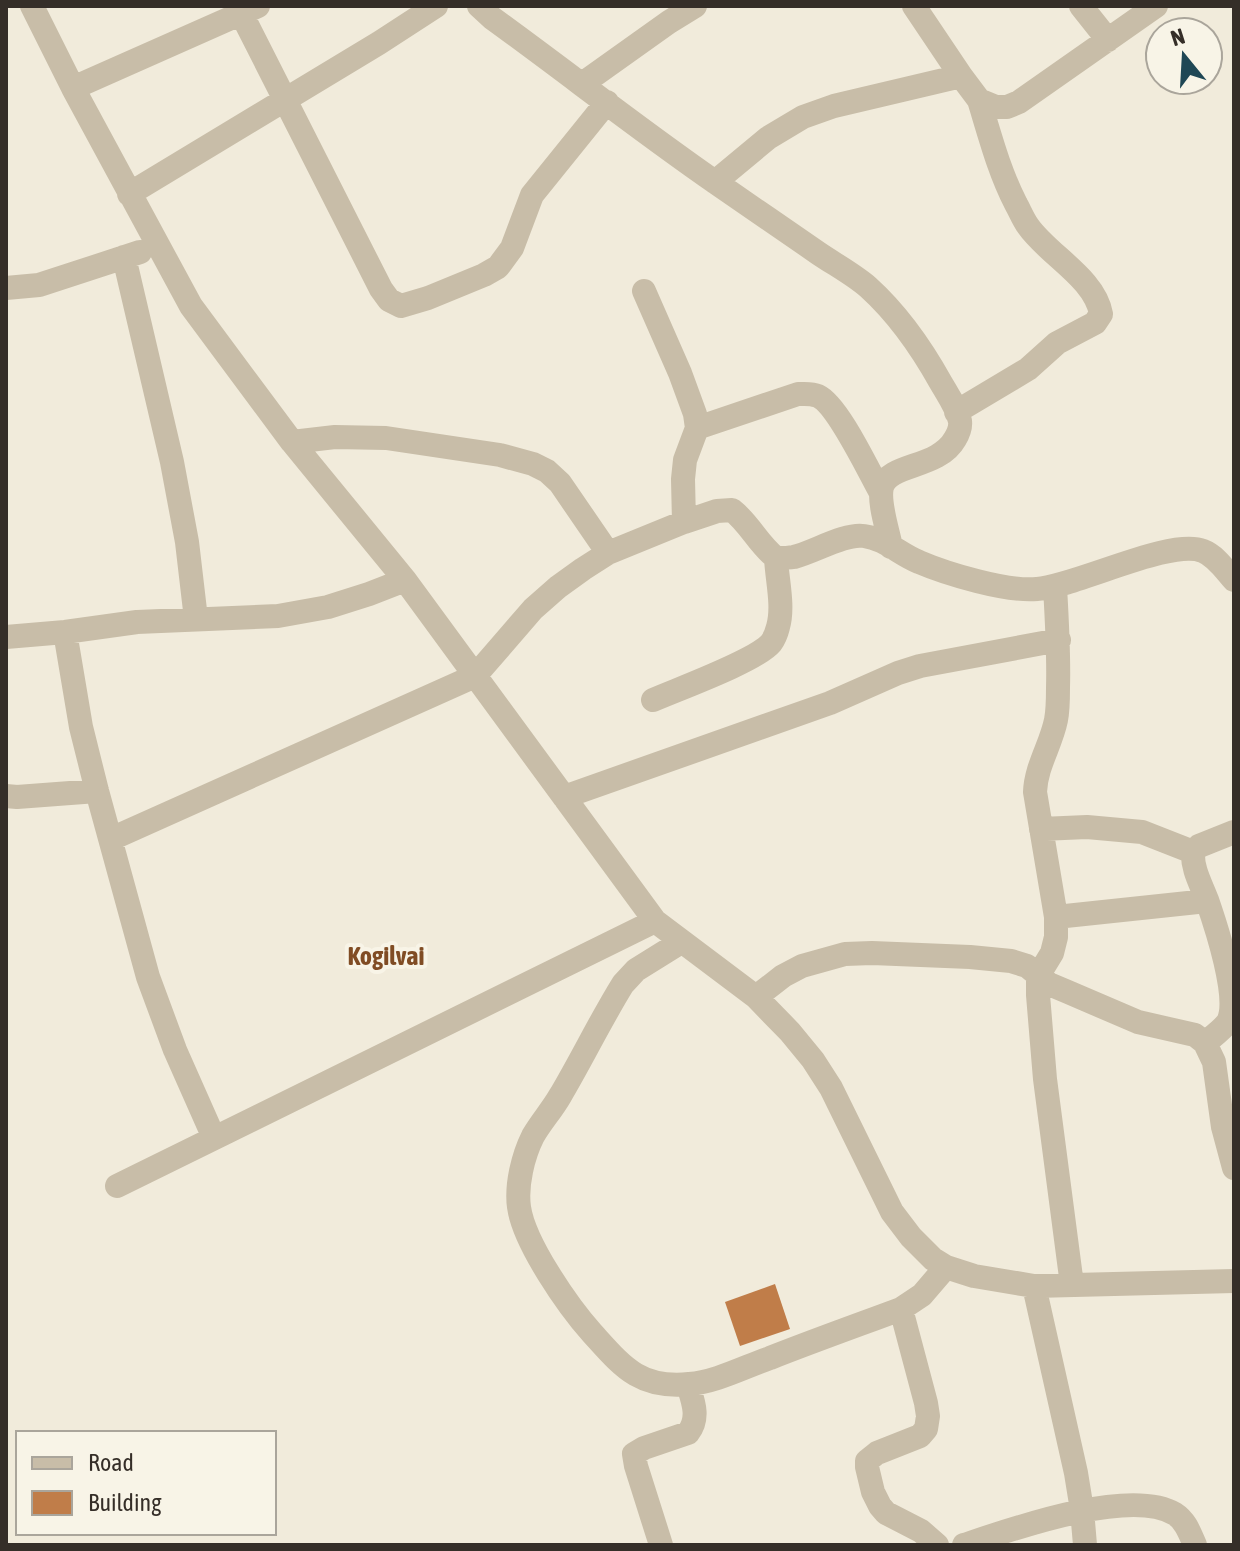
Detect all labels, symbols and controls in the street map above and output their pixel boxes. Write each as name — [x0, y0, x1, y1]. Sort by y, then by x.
north arrow — [1144, 16, 1224, 96]
text: N — [1168, 23, 1188, 51]
district label: Kogilvai — [348, 941, 424, 971]
legend — [16, 1431, 276, 1535]
text: Road — [88, 1449, 134, 1476]
text: Building — [88, 1489, 162, 1516]

